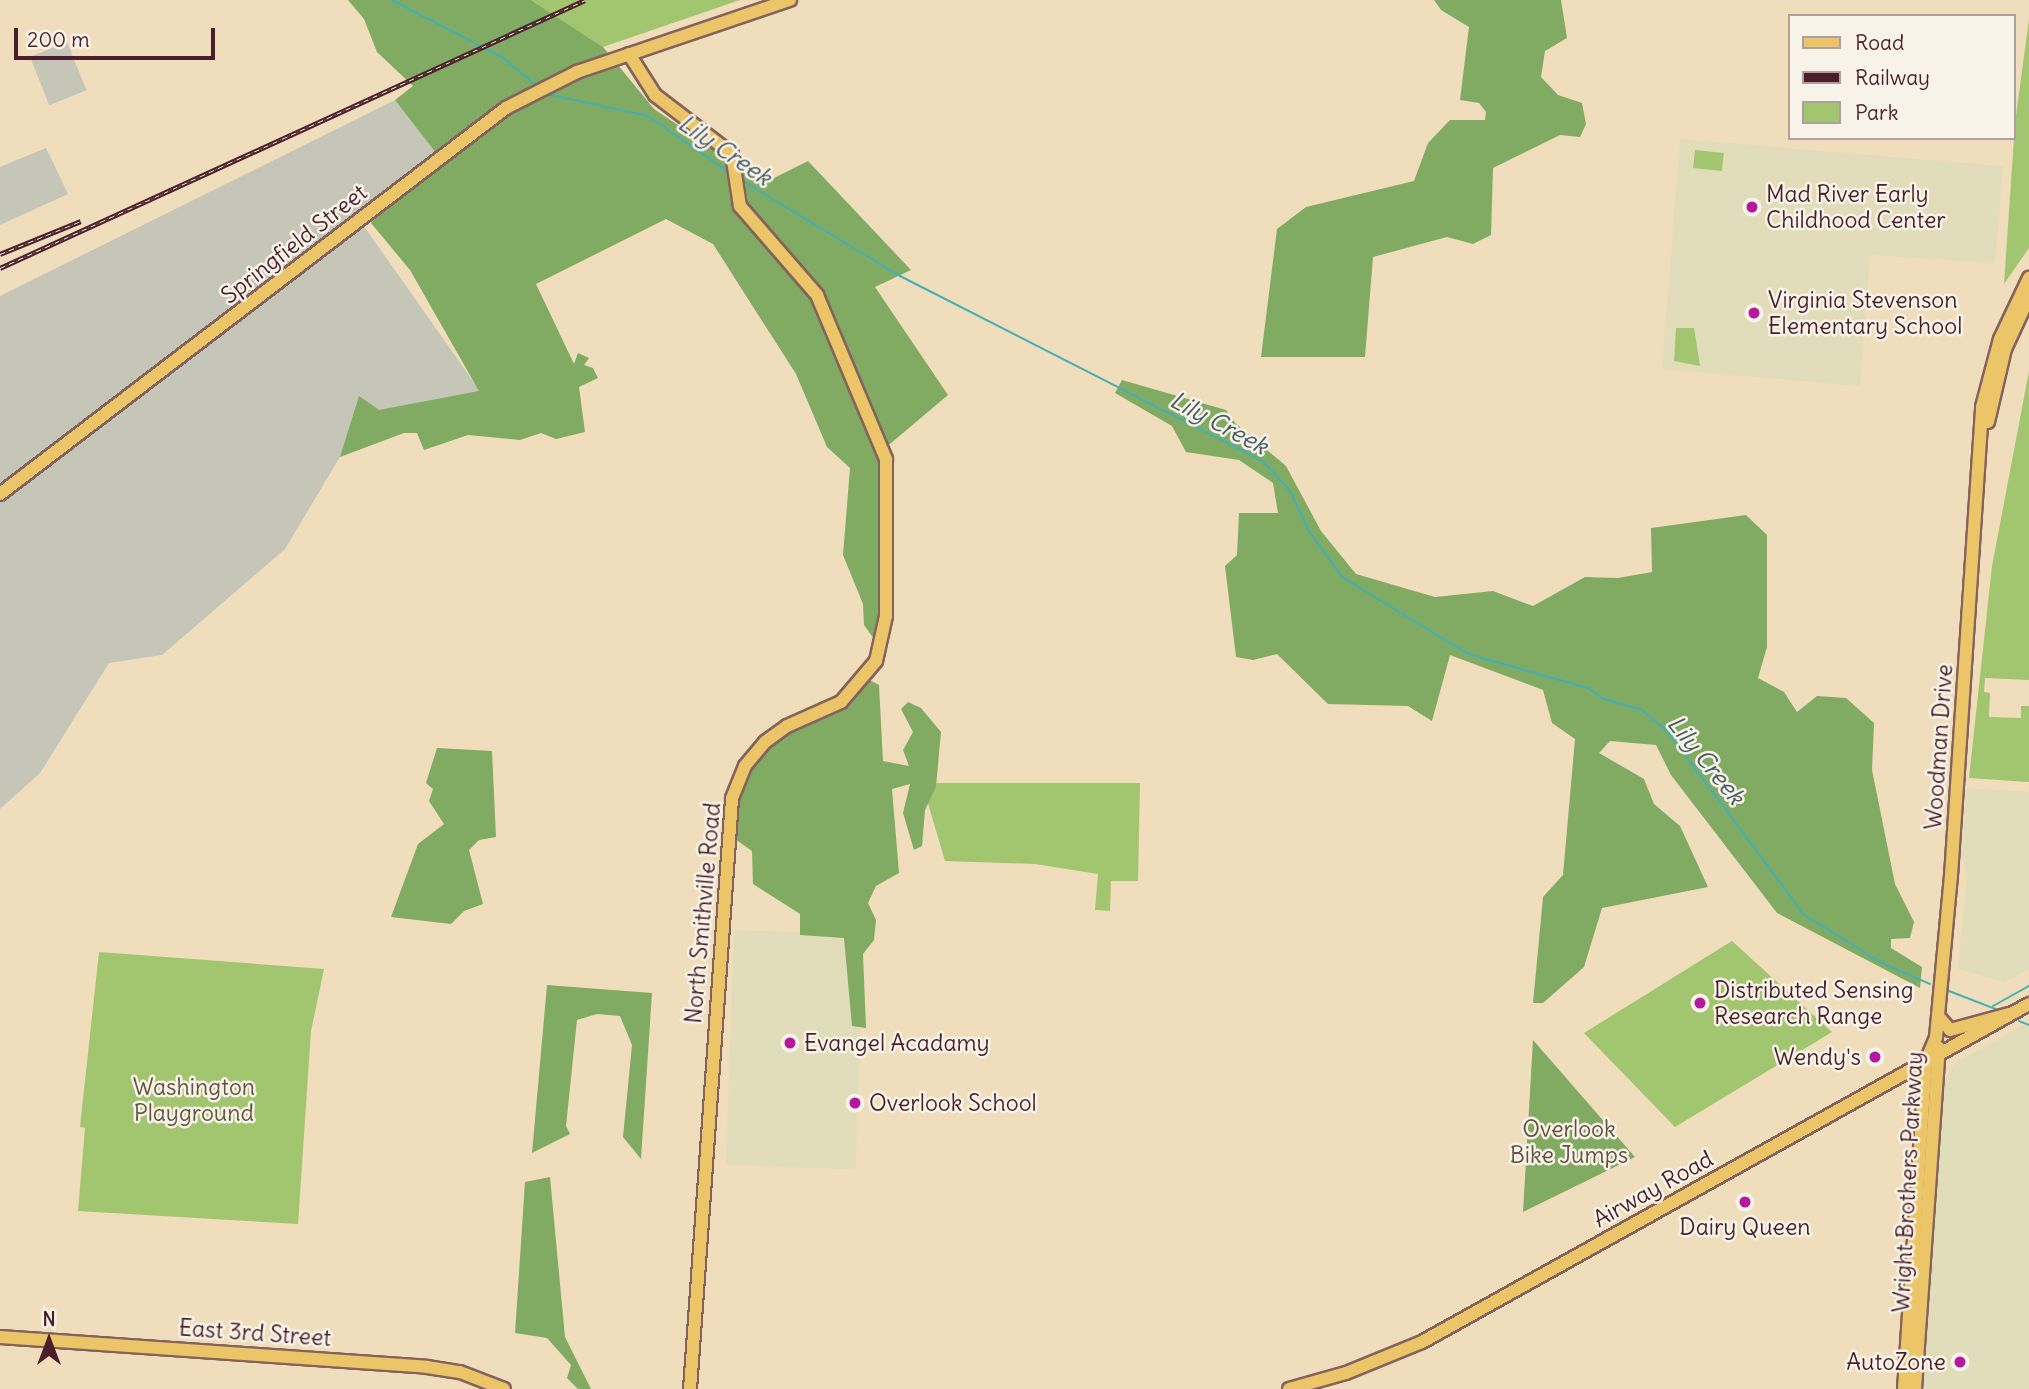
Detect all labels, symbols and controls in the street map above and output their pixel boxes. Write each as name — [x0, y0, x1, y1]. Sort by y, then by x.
scale bar — [18, 14, 219, 58]
legend — [1787, 14, 2015, 140]
text: 200 m — [27, 26, 90, 53]
text: Road — [1855, 29, 1904, 56]
text: Railway — [1855, 64, 1930, 91]
text: Park — [1855, 99, 1898, 126]
water label: Lily Creek — [673, 108, 777, 192]
street label: Springfield Street — [216, 179, 372, 309]
place label: Mad River Early Childhood Center — [1766, 180, 1946, 234]
marker: Mad River Early Childhood Center — [1744, 199, 1760, 215]
place label: Virginia Stevenson Elementary School — [1768, 286, 1962, 340]
marker: Virginia Stevenson Elementary School — [1746, 305, 1762, 321]
water label: Lily Creek — [1165, 385, 1273, 461]
street label: Woodman Drive — [1919, 663, 1959, 831]
water label: Lily Creek — [1661, 710, 1751, 810]
street label: North Smithville Road — [680, 801, 726, 1025]
place label: Distributed Sensing Research Range — [1714, 976, 1914, 1030]
marker: Distributed Sensing Research Range — [1692, 995, 1708, 1011]
place label: Evangel Acadamy — [804, 1029, 990, 1057]
marker: Evangel Acadamy — [782, 1035, 798, 1051]
place label: Wendy's — [1774, 1043, 1861, 1071]
marker: Wendy's — [1867, 1049, 1883, 1065]
street label: Wright Brothers Parkway — [1887, 1051, 1929, 1313]
park label: Washington Playground — [133, 1073, 255, 1127]
place label: Overlook School — [869, 1089, 1037, 1117]
marker: Overlook School — [847, 1095, 863, 1111]
park label: Overlook Bike Jumps — [1510, 1115, 1628, 1169]
street label: Airway Road — [1588, 1145, 1718, 1233]
marker: Dairy Queen — [1737, 1194, 1753, 1210]
place label: Dairy Queen — [1679, 1213, 1811, 1241]
north arrow — [14, 1305, 84, 1375]
text: N — [42, 1307, 56, 1331]
street label: East 3rd Street — [178, 1314, 332, 1352]
place label: AutoZone — [1846, 1348, 1946, 1376]
marker: AutoZone — [1952, 1354, 1968, 1370]

